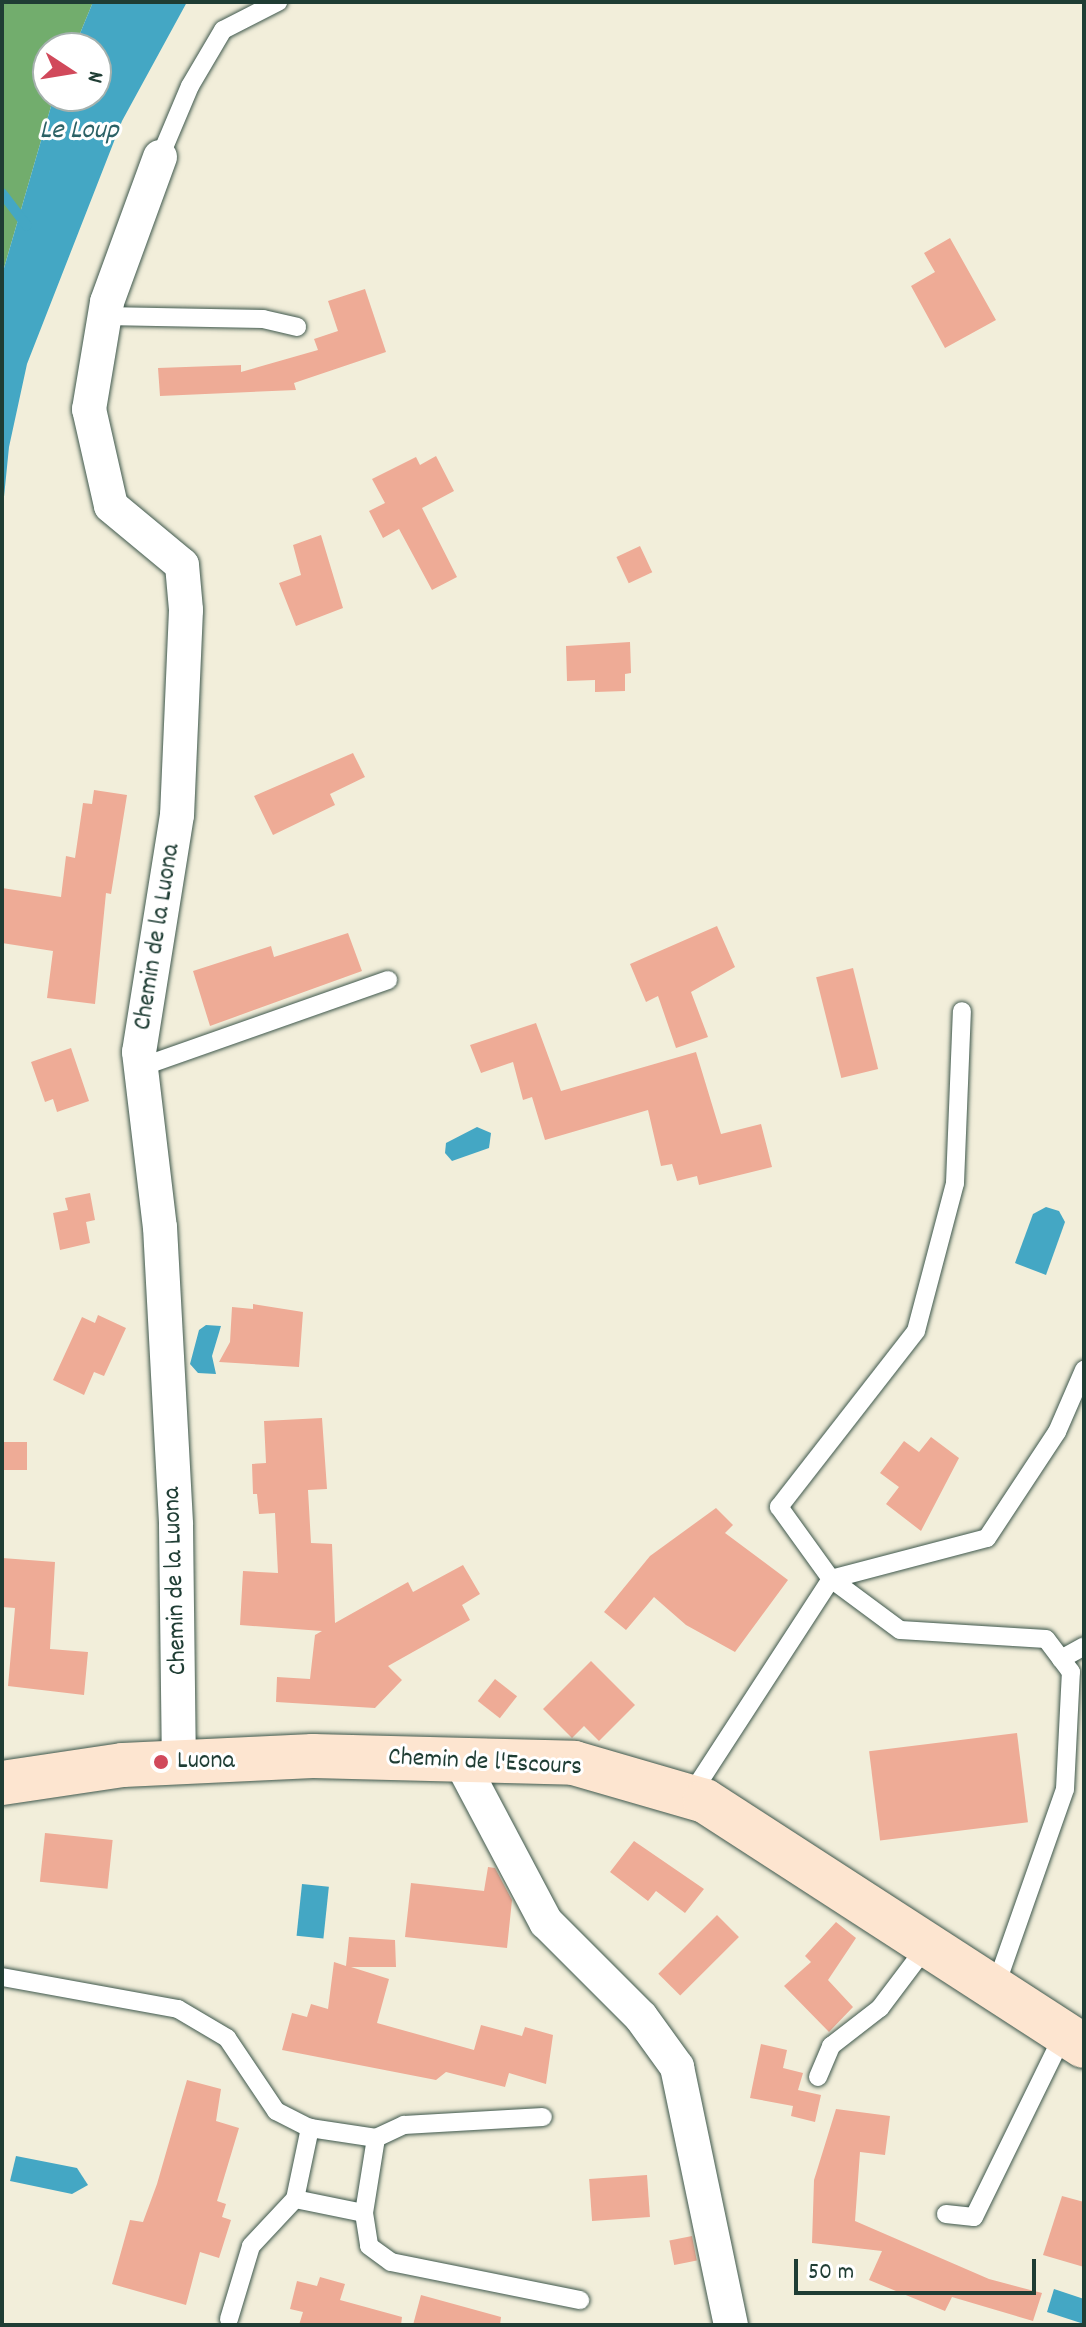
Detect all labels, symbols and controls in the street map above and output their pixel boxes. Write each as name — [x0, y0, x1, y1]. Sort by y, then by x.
north arrow — [32, 32, 112, 112]
text: N — [78, 68, 110, 85]
water label: Le Loup — [39, 115, 119, 149]
street label: Chemin de la Luona — [128, 842, 188, 1032]
street label: Chemin de la Luona — [157, 1486, 195, 1676]
street label: Chemin de l'Escours — [387, 1742, 583, 1784]
place label: Luona — [177, 1746, 235, 1778]
marker: Luona — [152, 1753, 170, 1771]
scale bar — [798, 2243, 1040, 2293]
text: 50 m — [808, 2256, 854, 2290]

